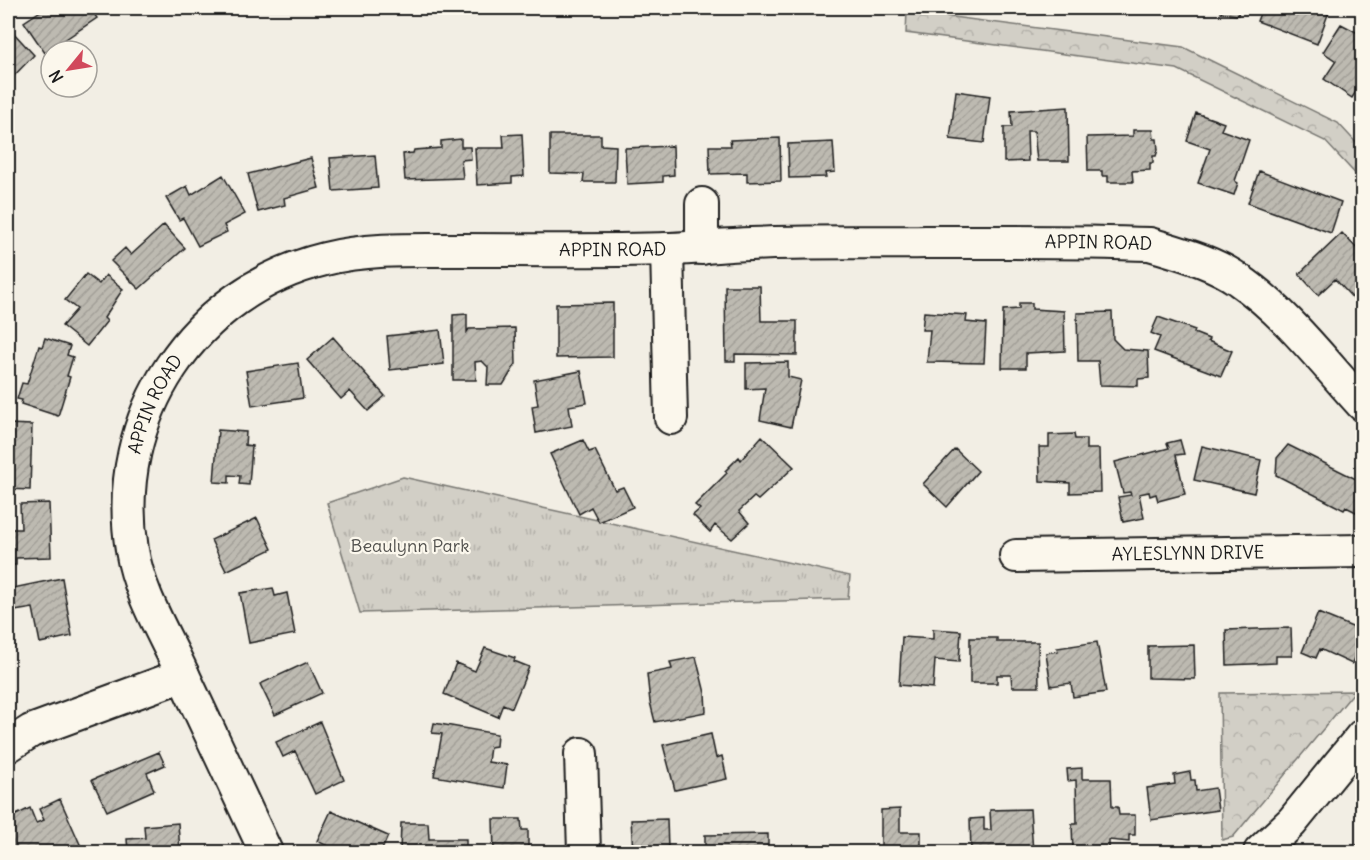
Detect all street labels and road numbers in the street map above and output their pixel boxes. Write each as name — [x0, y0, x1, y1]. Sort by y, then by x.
street label: APPIN ROAD — [1045, 230, 1153, 255]
street label: APPIN ROAD — [559, 237, 667, 261]
street label: APPIN ROAD — [123, 350, 187, 456]
street label: AYLESLYNN DRIVE — [1112, 540, 1264, 566]

